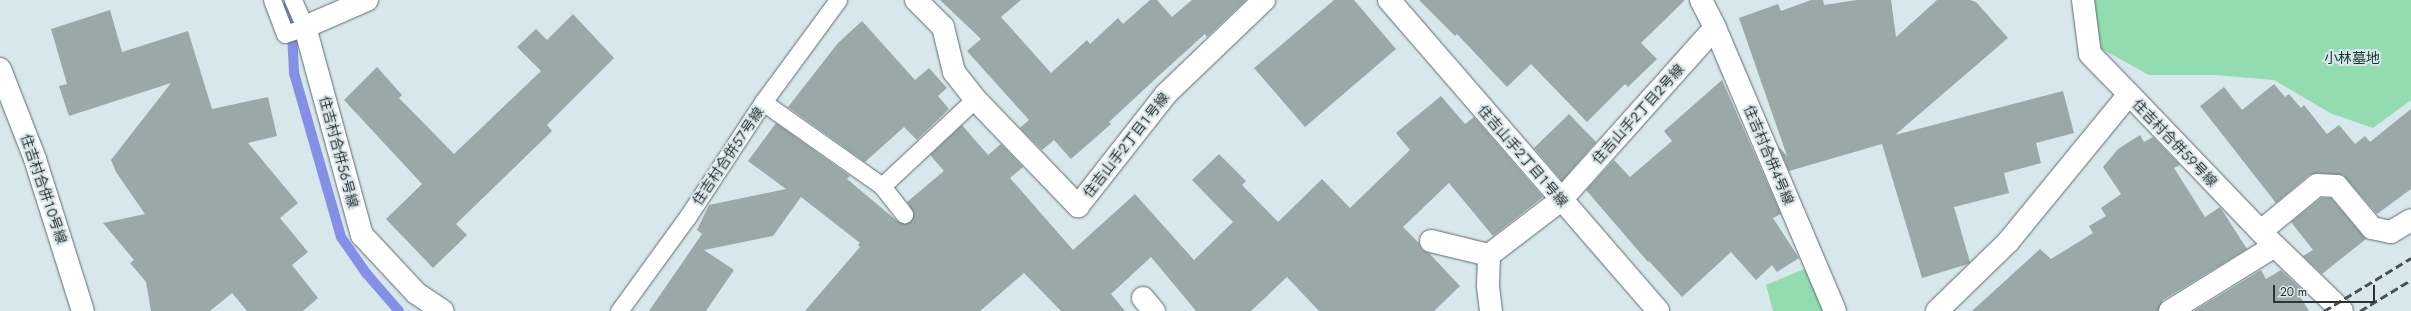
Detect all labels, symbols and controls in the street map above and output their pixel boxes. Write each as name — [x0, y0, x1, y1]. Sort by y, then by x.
park label: 小林墓地 — [2324, 50, 2380, 66]
street label: 住吉山手２丁目２号線 — [1589, 61, 1687, 167]
street label: 住吉山手２丁目１号線 — [1080, 89, 1172, 201]
street label: 住吉村合併５６号線 — [316, 95, 362, 209]
street label: 住吉村合併５９号線 — [2129, 96, 2221, 190]
street label: 住吉山手２丁目１号線 — [1475, 102, 1571, 210]
street label: 住吉村合併４号線 — [1741, 103, 1797, 207]
street label: 住吉村合併５７号線 — [689, 104, 767, 208]
street label: 住吉村合併１０号線 — [17, 132, 71, 246]
scale bar — [2275, 277, 2377, 303]
text: 20 m — [2280, 283, 2307, 301]

